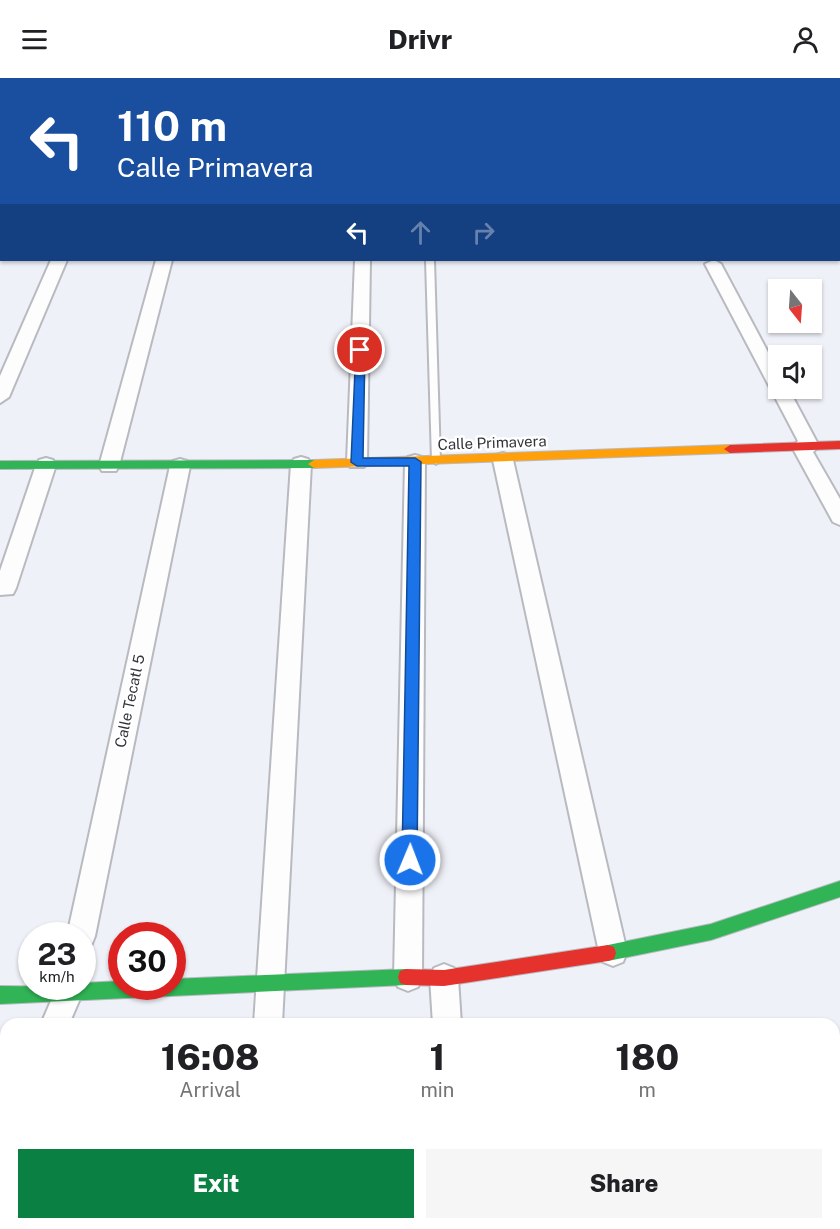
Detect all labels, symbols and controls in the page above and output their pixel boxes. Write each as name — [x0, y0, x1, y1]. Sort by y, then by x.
icon: menu — [18, 23, 51, 56]
text: Drivr — [388, 23, 452, 55]
icon: person — [789, 23, 822, 56]
text: 110 m — [117, 101, 227, 150]
icon: left — [18, 102, 96, 180]
text: Calle Primavera — [117, 151, 313, 183]
icon: left — [341, 216, 374, 249]
icon: ahead — [404, 216, 437, 249]
icon: right — [467, 216, 500, 249]
north arrow — [768, 279, 822, 333]
map controls — [768, 279, 822, 399]
pin — [334, 324, 385, 375]
icon: arrive — [343, 333, 376, 366]
button: sound — [768, 345, 822, 399]
street label: Calle Primavera — [437, 432, 547, 453]
street label: Calle Tecatl 5 — [111, 653, 148, 749]
position arrow — [378, 828, 442, 892]
speed limit sign: 30 — [108, 922, 186, 1000]
text: 23 — [37, 936, 77, 972]
text: km/h — [39, 968, 75, 985]
text: 16:08 — [161, 1036, 260, 1078]
text: 1 — [430, 1036, 445, 1078]
text: 180 — [615, 1036, 679, 1078]
text: Arrival — [179, 1078, 241, 1102]
text: min — [420, 1078, 454, 1102]
text: m — [639, 1078, 656, 1102]
button: Exit — [18, 1149, 414, 1218]
button: Share — [426, 1149, 822, 1218]

